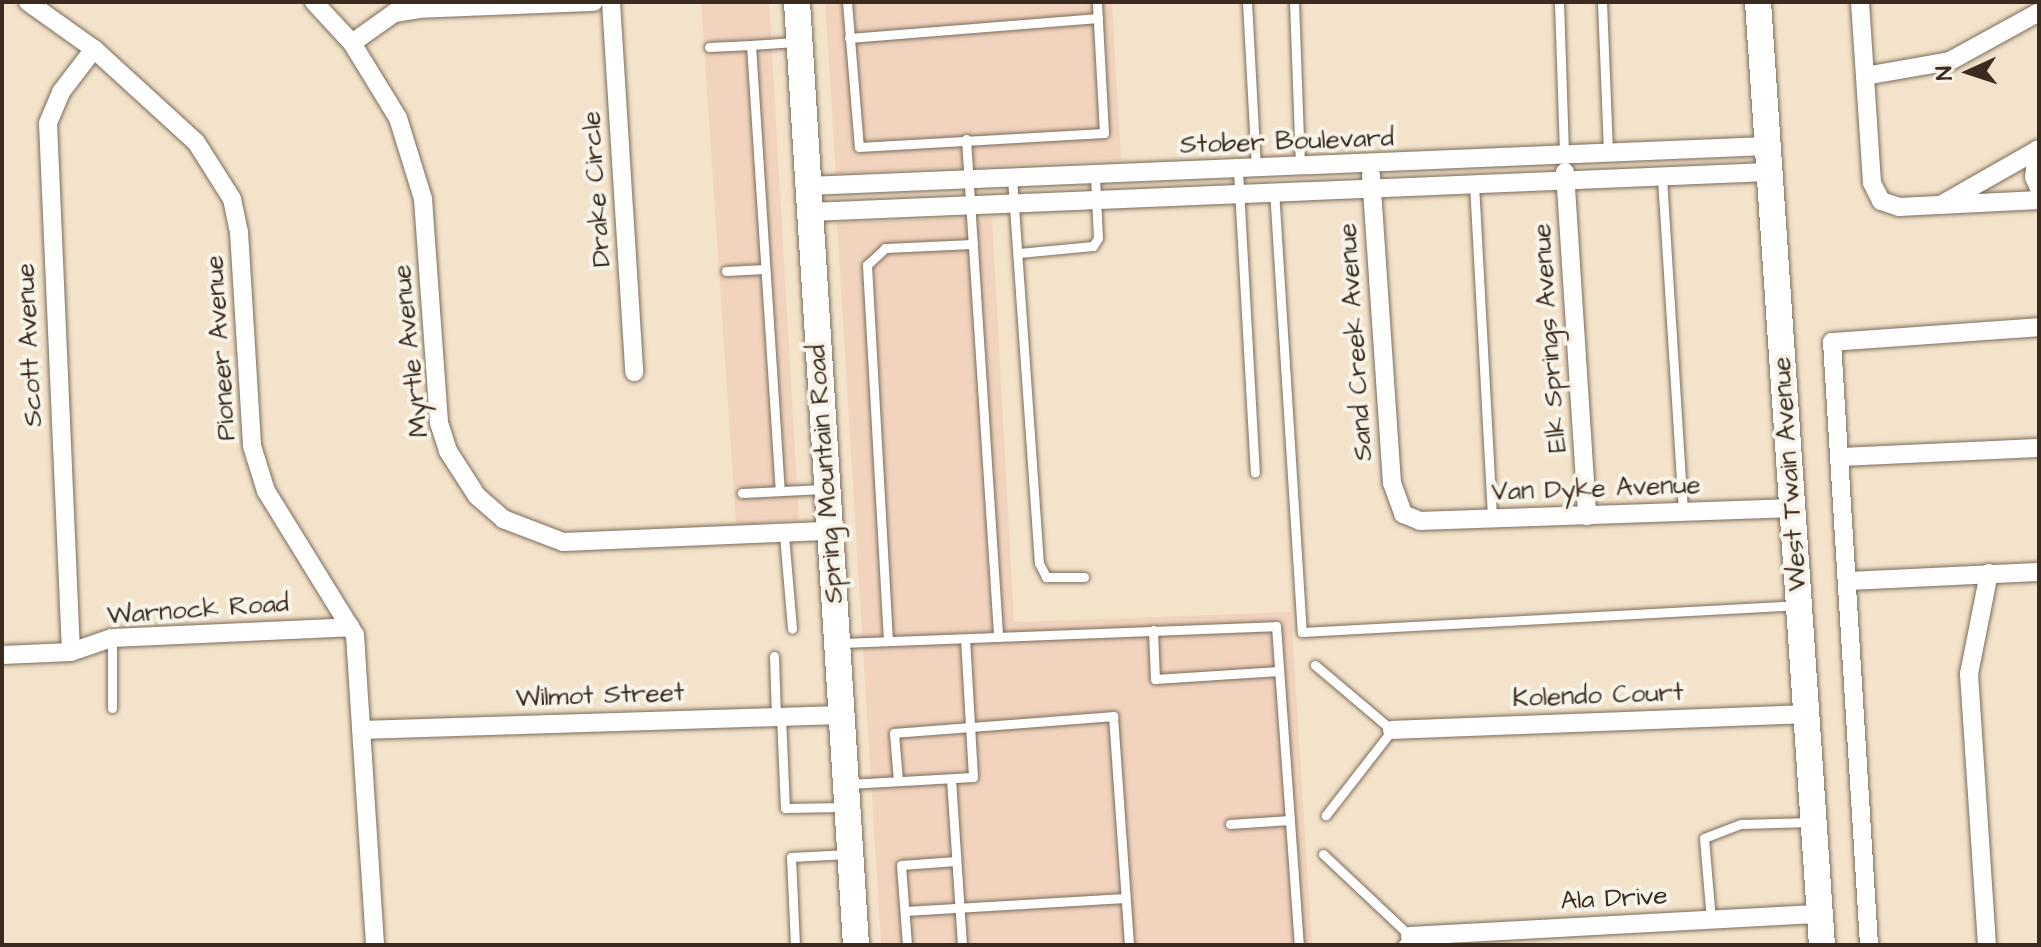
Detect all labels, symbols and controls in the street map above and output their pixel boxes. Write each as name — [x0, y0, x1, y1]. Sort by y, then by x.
north arrow — [1929, 32, 2009, 112]
text: N — [1929, 66, 1960, 81]
street label: Drake Circle — [576, 110, 618, 268]
street label: Stober Boulevard — [1179, 123, 1395, 161]
street label: Sand Creek Avenue — [1332, 222, 1380, 462]
street label: Elk Springs Avenue — [1526, 222, 1574, 454]
street label: Pioneer Avenue — [199, 254, 243, 442]
street label: Scott Avenue — [10, 262, 50, 428]
street label: Myrtle Avenue — [386, 263, 436, 439]
street label: Spring Mountain Road — [801, 344, 851, 604]
street label: West Twain Avenue — [1766, 356, 1814, 592]
street label: Van Dyke Avenue — [1491, 470, 1701, 508]
street label: Warnock Road — [106, 588, 290, 632]
street label: Wilmot Street — [515, 677, 685, 715]
street label: Kolendo Court — [1512, 677, 1684, 715]
street label: Ala Drive — [1560, 881, 1668, 917]

